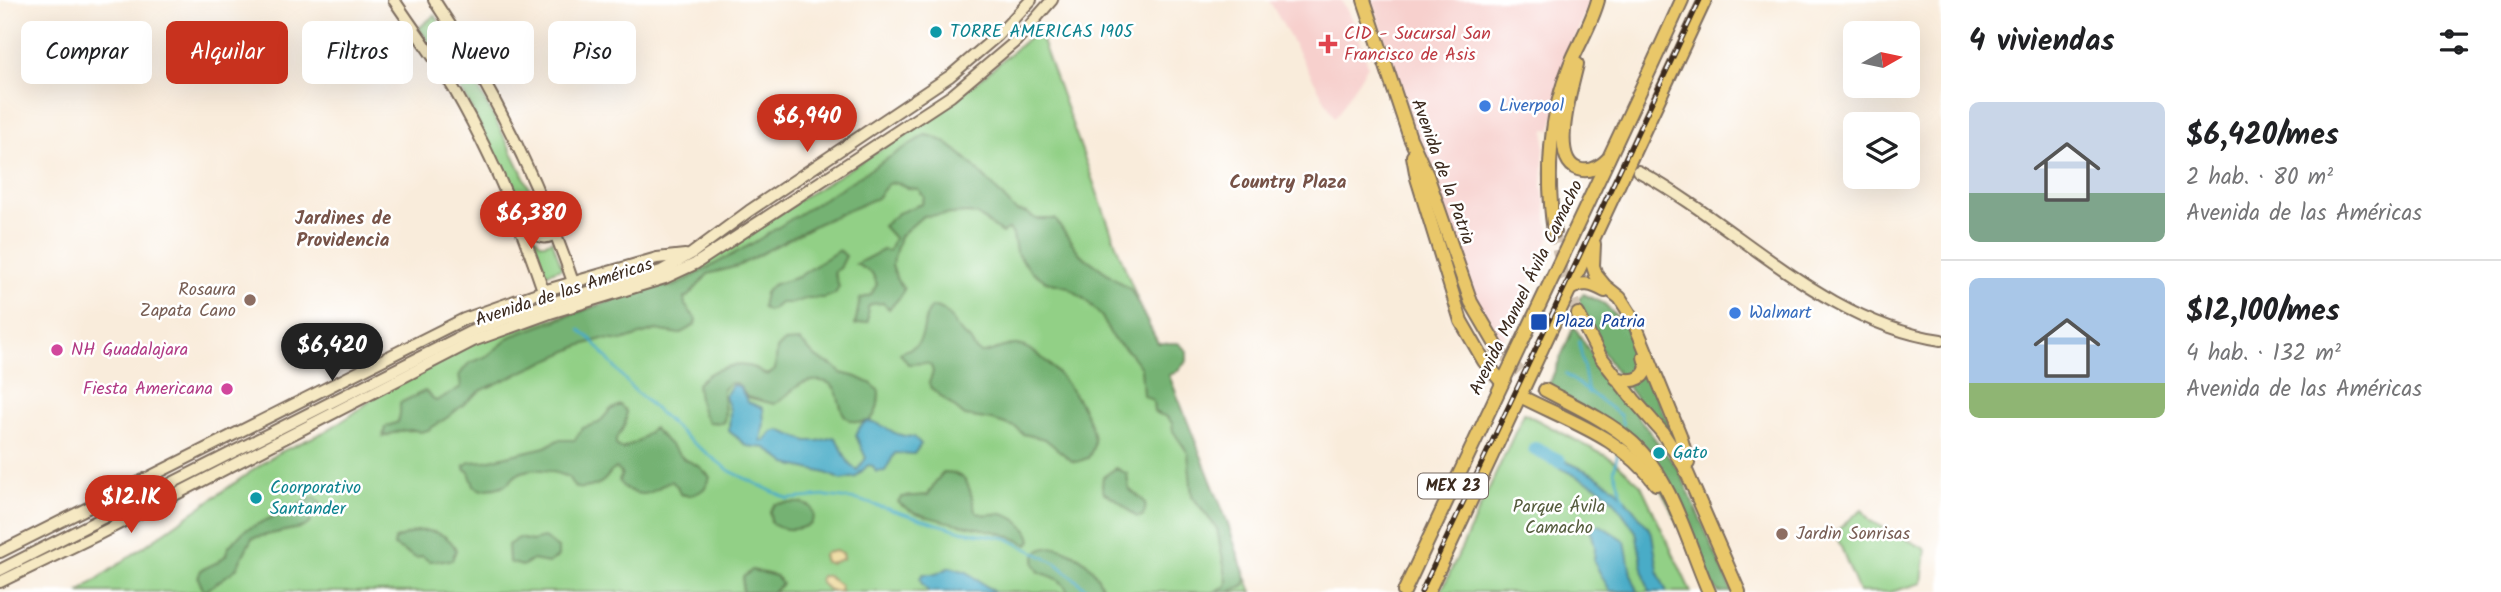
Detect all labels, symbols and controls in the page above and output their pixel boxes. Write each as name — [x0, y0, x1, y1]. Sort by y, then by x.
place label: TORRE AMERICAS 1905 — [950, 18, 1134, 47]
text: 4 viviendas — [1969, 18, 2115, 66]
place label: CID - Sucursal San Francisco de Asis — [1344, 20, 1491, 70]
chip: Comprar — [21, 21, 152, 84]
chip: Alquilar — [166, 21, 288, 84]
chip: Filtros — [302, 21, 413, 84]
chip: Nuevo — [427, 21, 534, 84]
chip: Piso — [548, 21, 636, 84]
north arrow — [1843, 21, 1920, 98]
map controls — [1843, 21, 1920, 189]
icon: filters — [2435, 23, 2473, 61]
marker: TORRE AMERICAS 1905 — [928, 24, 944, 40]
marker: CID - Sucursal San Francisco de Asis — [1318, 34, 1338, 54]
place label: Liverpool — [1499, 92, 1565, 121]
pin: $6,940 — [750, 94, 864, 154]
street label: Avenida de la Patria — [1402, 95, 1482, 249]
marker: Liverpool — [1477, 98, 1493, 114]
text: $6,940 — [773, 99, 841, 135]
button: layers — [1843, 112, 1920, 189]
text: $6,420/mes — [2186, 112, 2339, 160]
icon: home — [2025, 130, 2109, 214]
text: 2 hab. · 80 m² — [2186, 160, 2333, 196]
district label: Country Plaza — [1230, 168, 1347, 198]
street label: Avenida Manuel Ávila Camacho — [1462, 175, 1592, 401]
pin: $6,380 — [474, 191, 588, 251]
text: $6,380 — [496, 196, 566, 232]
text: Avenida de las Américas — [2186, 196, 2422, 232]
district label: Jardines de Providencia — [295, 204, 391, 256]
street label: Avenida de las Américas — [472, 251, 657, 335]
place label: Rosaura Zapata Cano — [140, 276, 236, 326]
text: $12,100/mes — [2186, 288, 2340, 336]
marker: Rosaura Zapata Cano — [242, 292, 258, 308]
place label: Walmart — [1749, 299, 1813, 328]
marker: Walmart — [1727, 305, 1743, 321]
icon: home — [2025, 306, 2109, 390]
place label: Plaza Patria — [1555, 308, 1645, 337]
marker: Plaza Patria — [1529, 312, 1549, 332]
pin: $6,420 — [275, 324, 389, 383]
text: $6,420 — [297, 328, 367, 364]
place label: NH Guadalajara — [71, 336, 188, 365]
text: 4 hab. · 132 m² — [2186, 336, 2341, 372]
marker: NH Guadalajara — [49, 342, 65, 358]
text: Avenida de las Américas — [2186, 372, 2422, 408]
place label: Fiesta Americana — [83, 375, 213, 404]
marker: Fiesta Americana — [219, 381, 235, 397]
place label: Gato — [1673, 439, 1708, 468]
marker: Gato — [1651, 445, 1667, 461]
place label: Coorporativo Santander — [270, 474, 361, 524]
road number: MEX 23 — [1418, 474, 1488, 499]
pin: $12.1K — [74, 476, 188, 535]
text: $12.1K — [101, 480, 161, 516]
marker: Coorporativo Santander — [248, 490, 264, 506]
park label: Parque Ávila Camacho — [1513, 493, 1605, 543]
place label: Jardin Sonrisas — [1796, 520, 1911, 549]
marker: Jardin Sonrisas — [1774, 526, 1790, 542]

